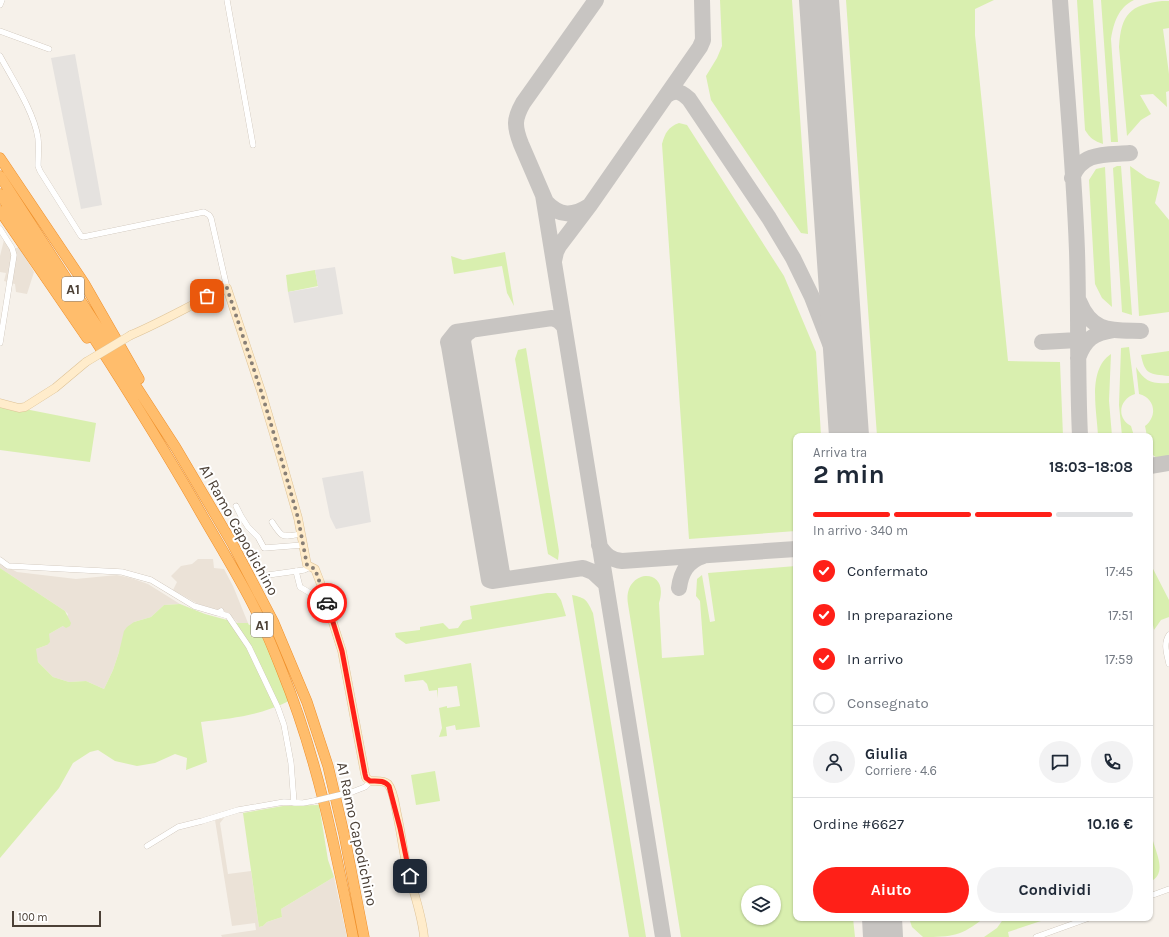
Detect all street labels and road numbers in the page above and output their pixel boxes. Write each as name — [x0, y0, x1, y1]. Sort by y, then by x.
road number: A1 — [62, 277, 84, 301]
street label: A1 Ramo Capodichino — [196, 461, 282, 599]
road number: A1 — [251, 613, 273, 637]
street label: A1 Ramo Capodichino — [333, 760, 381, 908]

